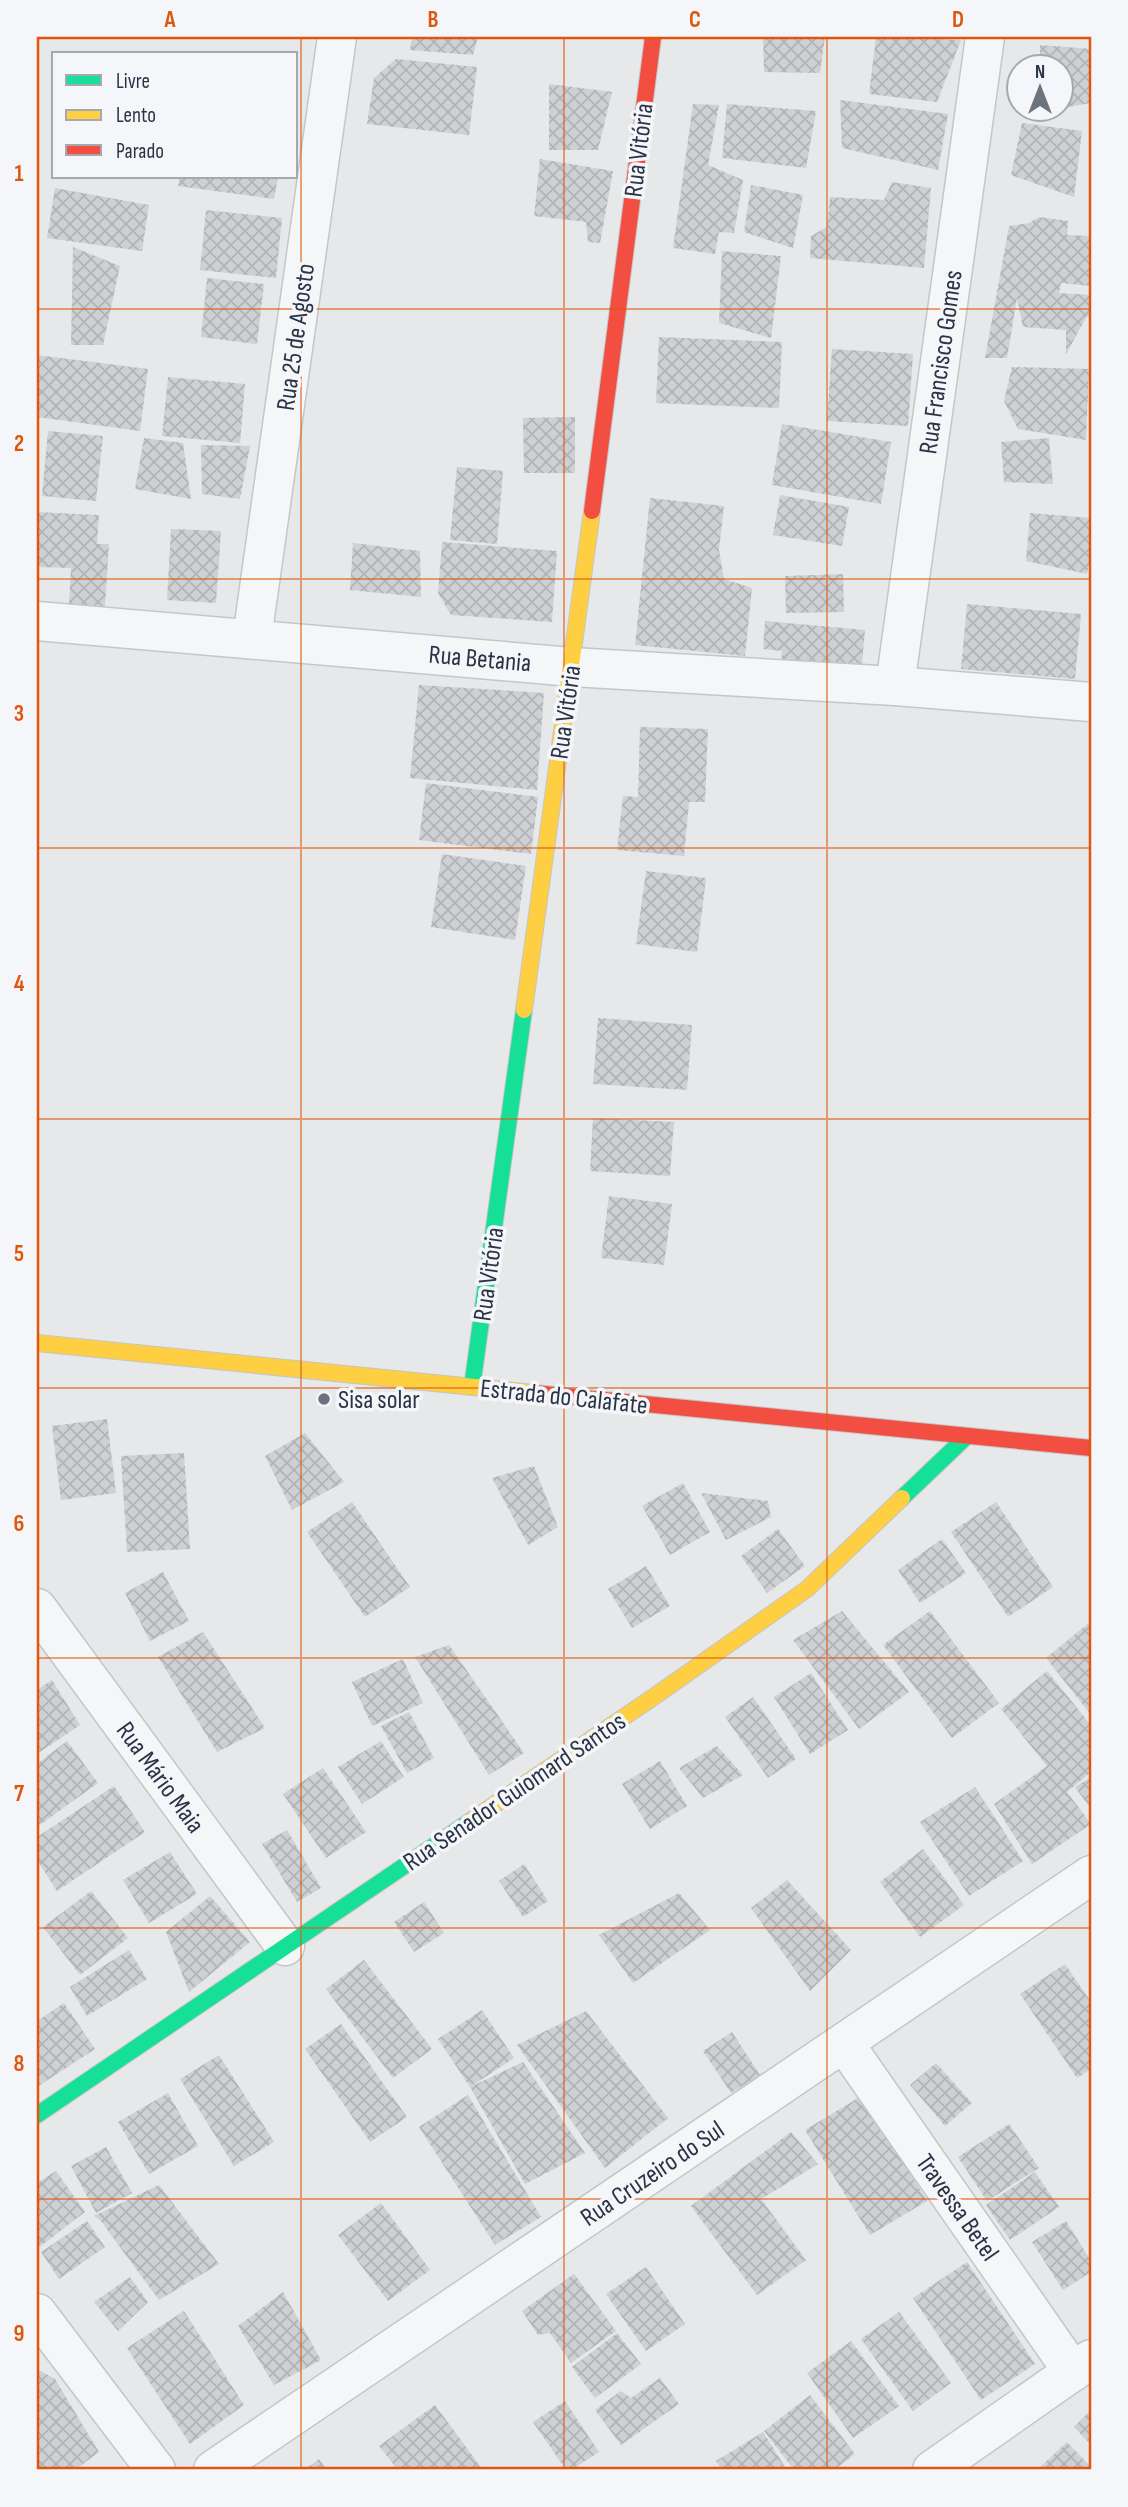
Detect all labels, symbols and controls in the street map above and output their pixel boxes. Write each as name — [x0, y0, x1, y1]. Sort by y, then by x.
text: A — [164, 6, 177, 34]
text: B — [428, 6, 439, 34]
text: C — [689, 6, 701, 34]
text: D — [952, 6, 964, 34]
legend — [52, 52, 298, 178]
north arrow — [1006, 52, 1076, 122]
text: N — [1035, 61, 1045, 84]
text: Livre — [116, 69, 150, 94]
street label: Rua Vitória — [618, 101, 661, 199]
text: Lento — [116, 103, 156, 128]
text: Parado — [116, 139, 164, 164]
text: 1 — [14, 160, 24, 188]
street label: Rua 25 de Agosto — [271, 262, 322, 413]
street label: Rua Francisco Gomes — [913, 268, 970, 456]
text: 2 — [14, 430, 24, 458]
street label: Rua Betania — [427, 640, 532, 679]
street label: Rua Vitória — [545, 663, 588, 761]
text: 3 — [14, 700, 24, 728]
text: 4 — [14, 970, 25, 998]
street label: Rua Vitória — [468, 1225, 511, 1323]
text: 5 — [14, 1240, 24, 1268]
street label: Estrada do Calafate — [479, 1373, 649, 1422]
place label: Sisa solar — [338, 1385, 420, 1416]
marker: Sisa solar — [316, 1391, 332, 1407]
text: 6 — [14, 1510, 24, 1538]
street label: Rua Senador Guiomard Santos — [398, 1706, 632, 1878]
street label: Rua Mário Maia — [109, 1716, 211, 1840]
text: 7 — [14, 1780, 24, 1808]
text: 8 — [14, 2050, 25, 2078]
street label: Rua Cruzeiro do Sul — [575, 2115, 731, 2234]
street label: Travessa Betel — [909, 2149, 1005, 2267]
text: 9 — [14, 2320, 24, 2348]

